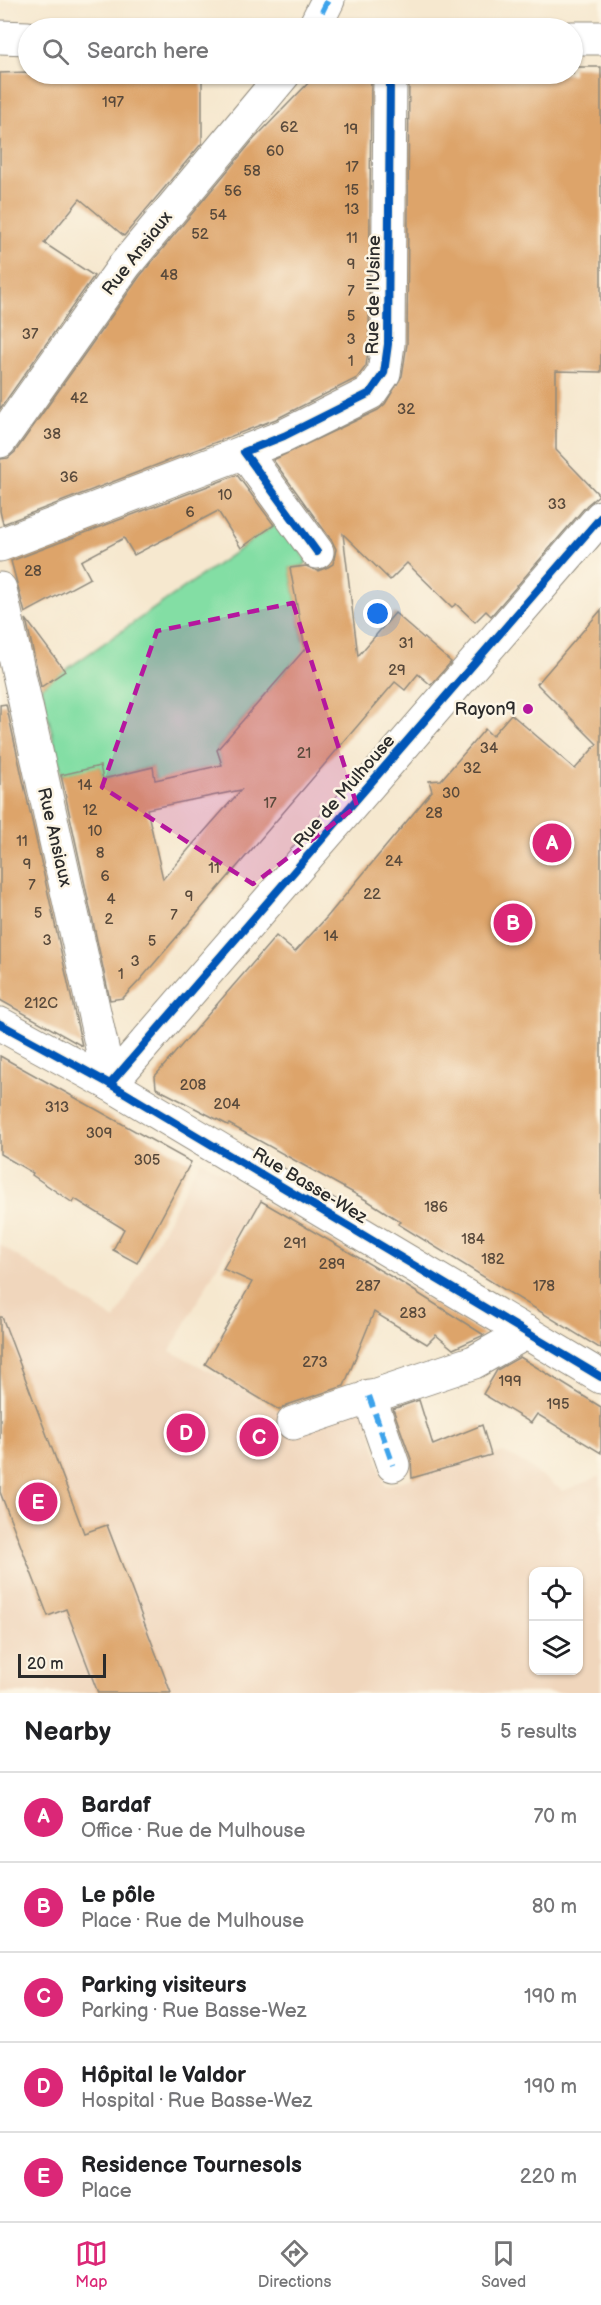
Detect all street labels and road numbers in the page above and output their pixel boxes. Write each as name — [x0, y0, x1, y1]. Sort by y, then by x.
street label: Rue Ansiaux — [98, 206, 177, 300]
street label: Rue de l'Usine — [362, 235, 385, 355]
street label: Rue de Mulhouse — [289, 730, 400, 852]
street label: Rue Ansiaux — [33, 785, 76, 889]
street label: Rue Basse-Wez — [249, 1143, 371, 1228]

